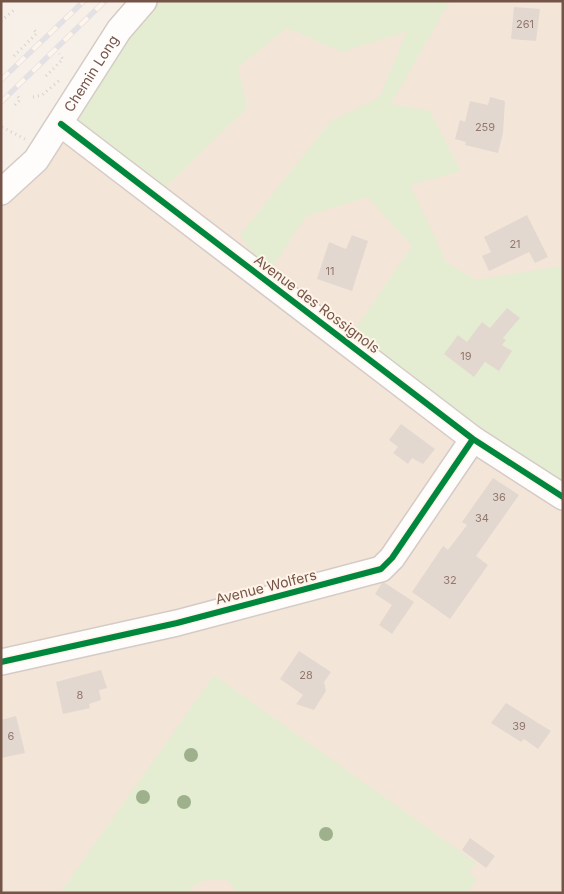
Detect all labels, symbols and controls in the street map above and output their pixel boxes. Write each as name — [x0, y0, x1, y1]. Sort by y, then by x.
house number: 261 — [516, 17, 534, 31]
street label: Chemin Long — [60, 32, 122, 115]
house number: 259 — [475, 120, 495, 134]
house number: 21 — [509, 237, 521, 251]
street label: Avenue des Rossignols — [251, 251, 383, 356]
house number: 11 — [326, 264, 334, 278]
house number: 19 — [460, 349, 472, 363]
house number: 36 — [492, 490, 506, 504]
house number: 34 — [475, 511, 489, 525]
street label: Avenue Wolfers — [214, 566, 318, 607]
house number: 32 — [443, 573, 457, 587]
house number: 28 — [299, 668, 313, 682]
house number: 8 — [77, 688, 84, 702]
house number: 39 — [512, 719, 526, 733]
house number: 6 — [8, 729, 15, 743]

